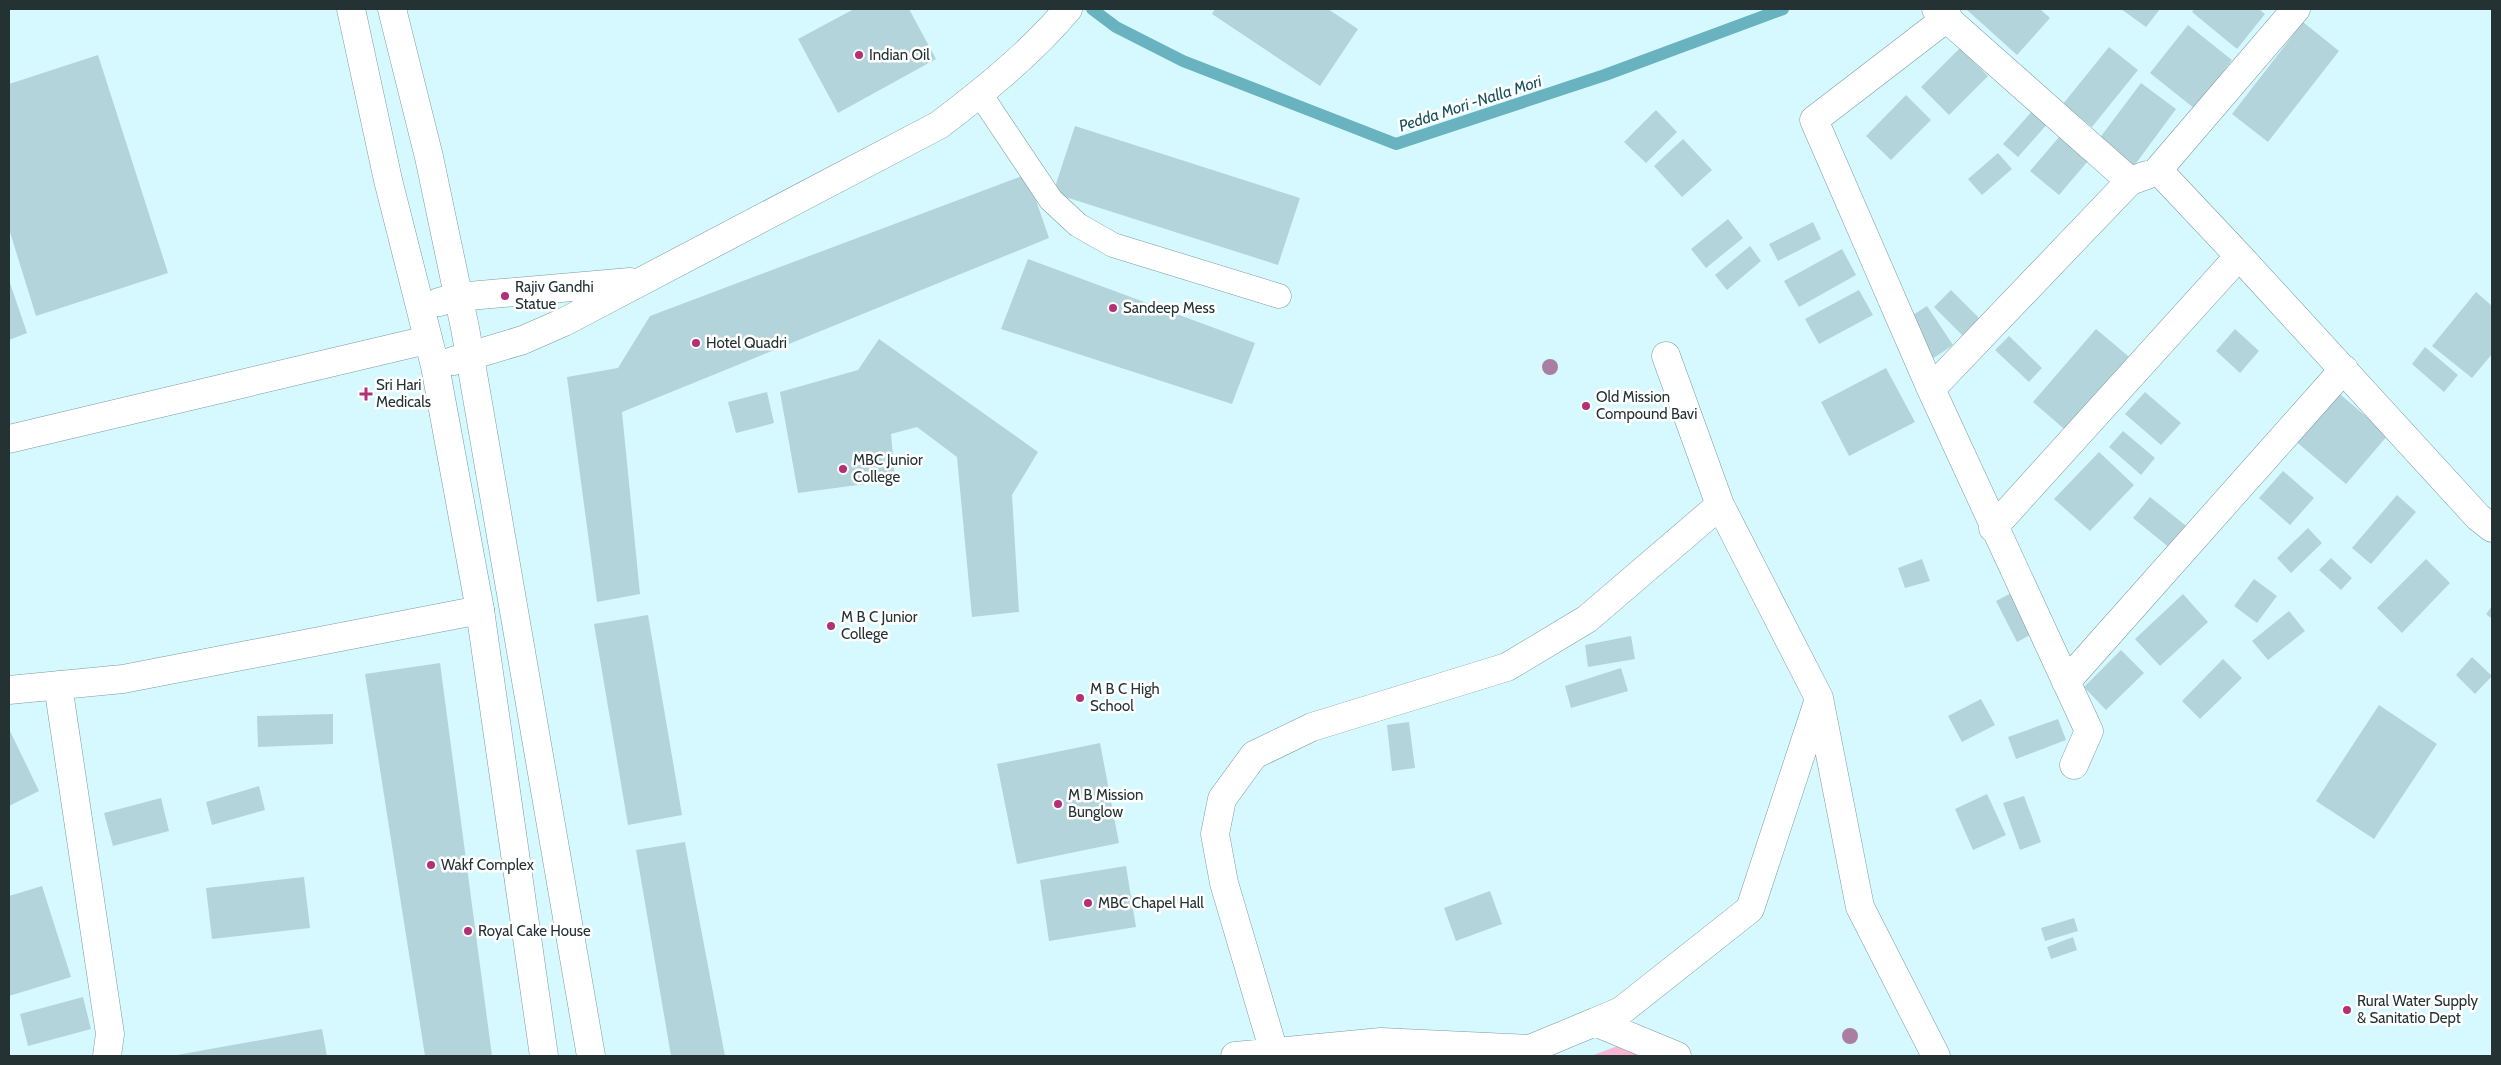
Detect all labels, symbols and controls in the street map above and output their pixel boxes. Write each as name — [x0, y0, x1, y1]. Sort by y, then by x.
place label: Indian Oil — [869, 46, 930, 64]
marker: Indian Oil — [853, 49, 865, 61]
water label: Pedda Mori -Nalla Mori — [1396, 71, 1544, 136]
place label: Rajiv Gandhi Statue — [515, 278, 594, 313]
marker: Rajiv Gandhi Statue — [499, 290, 511, 302]
place label: Sandeep Mess — [1123, 299, 1215, 317]
marker: Sandeep Mess — [1107, 302, 1119, 314]
place label: Hotel Quadri — [706, 334, 787, 352]
marker: Hotel Quadri — [690, 337, 702, 349]
place label: Sri Hari Medicals — [376, 376, 431, 411]
marker: Sri Hari Medicals — [360, 388, 372, 400]
place label: Old Mission Compound Bavi — [1596, 388, 1697, 423]
marker: Old Mission Compound Bavi — [1580, 400, 1592, 412]
place label: MBC Junior College — [853, 451, 923, 486]
marker: MBC Junior College — [837, 463, 849, 475]
place label: M B C Junior College — [841, 608, 918, 643]
marker: M B C Junior College — [825, 620, 837, 632]
place label: M B C High School — [1090, 680, 1160, 715]
marker: M B C High School — [1074, 692, 1086, 704]
place label: M B Mission Bunglow — [1068, 786, 1143, 821]
marker: M B Mission Bunglow — [1052, 798, 1064, 810]
place label: Wakf Complex — [441, 856, 534, 874]
marker: Wakf Complex — [425, 859, 437, 871]
place label: MBC Chapel Hall — [1098, 894, 1204, 912]
marker: MBC Chapel Hall — [1082, 897, 1094, 909]
place label: Royal Cake House — [478, 922, 591, 940]
marker: Royal Cake House — [462, 925, 474, 937]
place label: Rural Water Supply & Sanitatio Dept — [2357, 992, 2479, 1027]
marker: Rural Water Supply & Sanitatio Dept — [2341, 1004, 2353, 1016]

